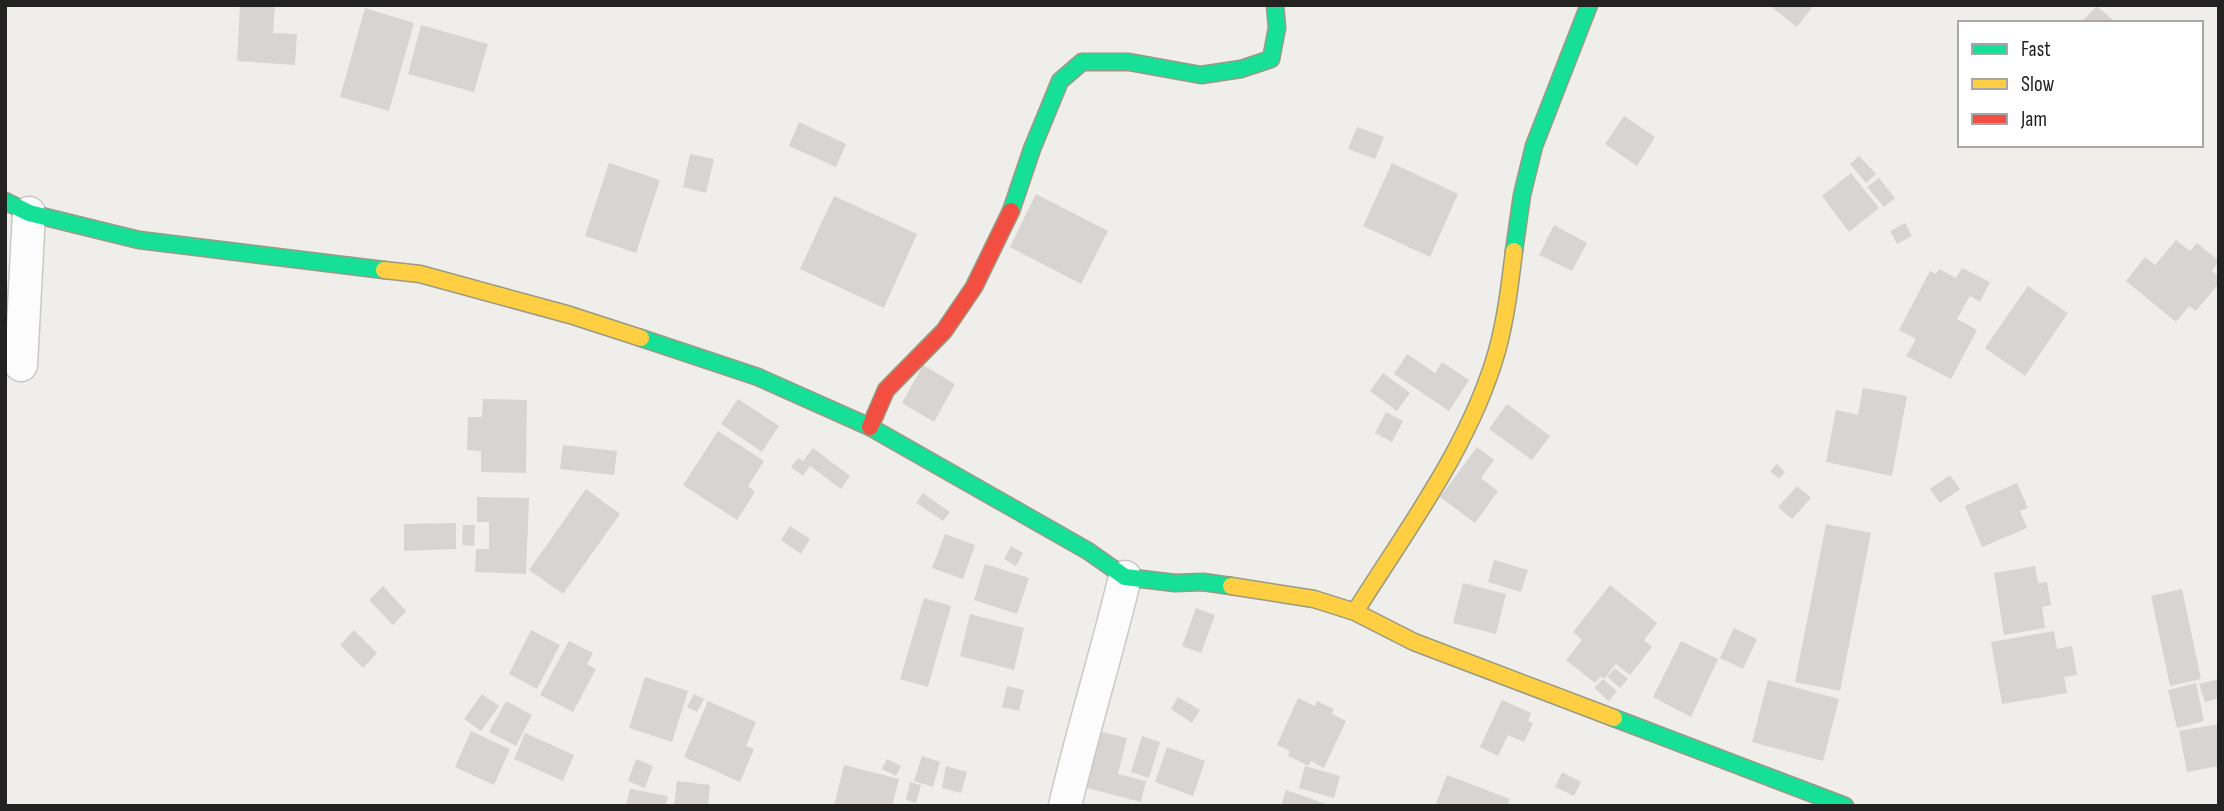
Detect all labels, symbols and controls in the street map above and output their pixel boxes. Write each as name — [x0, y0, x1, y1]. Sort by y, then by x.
legend — [1958, 21, 2203, 147]
text: Fast — [2021, 37, 2051, 62]
text: Slow — [2021, 72, 2055, 97]
text: Jam — [2020, 107, 2047, 132]

